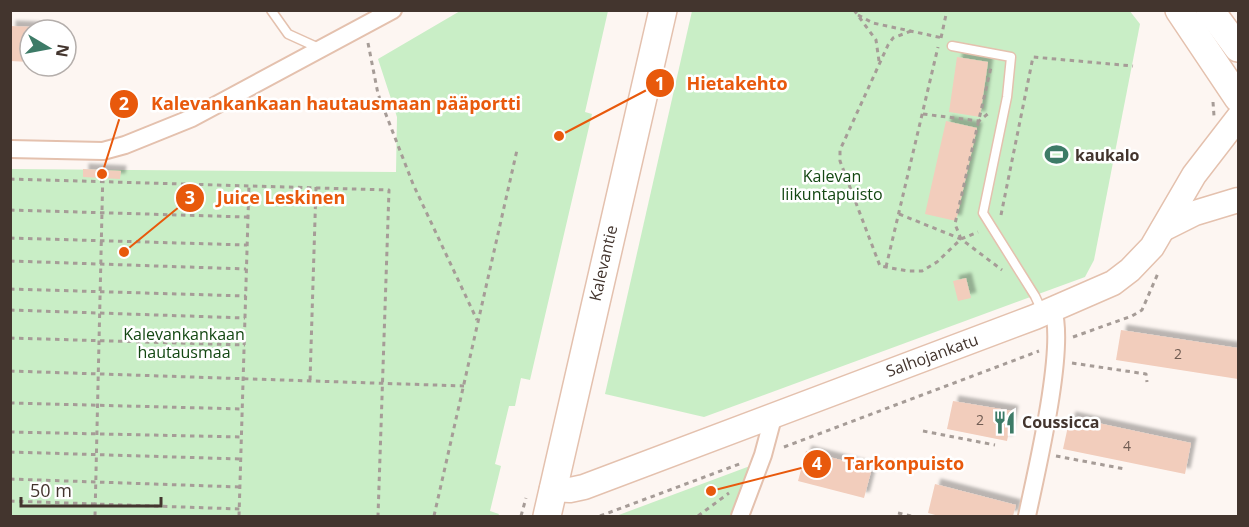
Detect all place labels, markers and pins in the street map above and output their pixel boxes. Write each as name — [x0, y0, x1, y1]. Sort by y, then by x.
callout: Hietakehto — [645, 65, 800, 101]
callout: Kalevankankaan hautausmaan pääportti — [109, 86, 533, 122]
sports icon: kaukalo — [1044, 142, 1070, 168]
place label: kaukalo — [1075, 144, 1140, 166]
callout: Juice Leskinen — [175, 180, 357, 216]
restaurant icon: Coussicca — [991, 409, 1017, 435]
place label: Coussicca — [1022, 411, 1100, 433]
callout: Tarkonpuisto — [802, 446, 976, 482]

